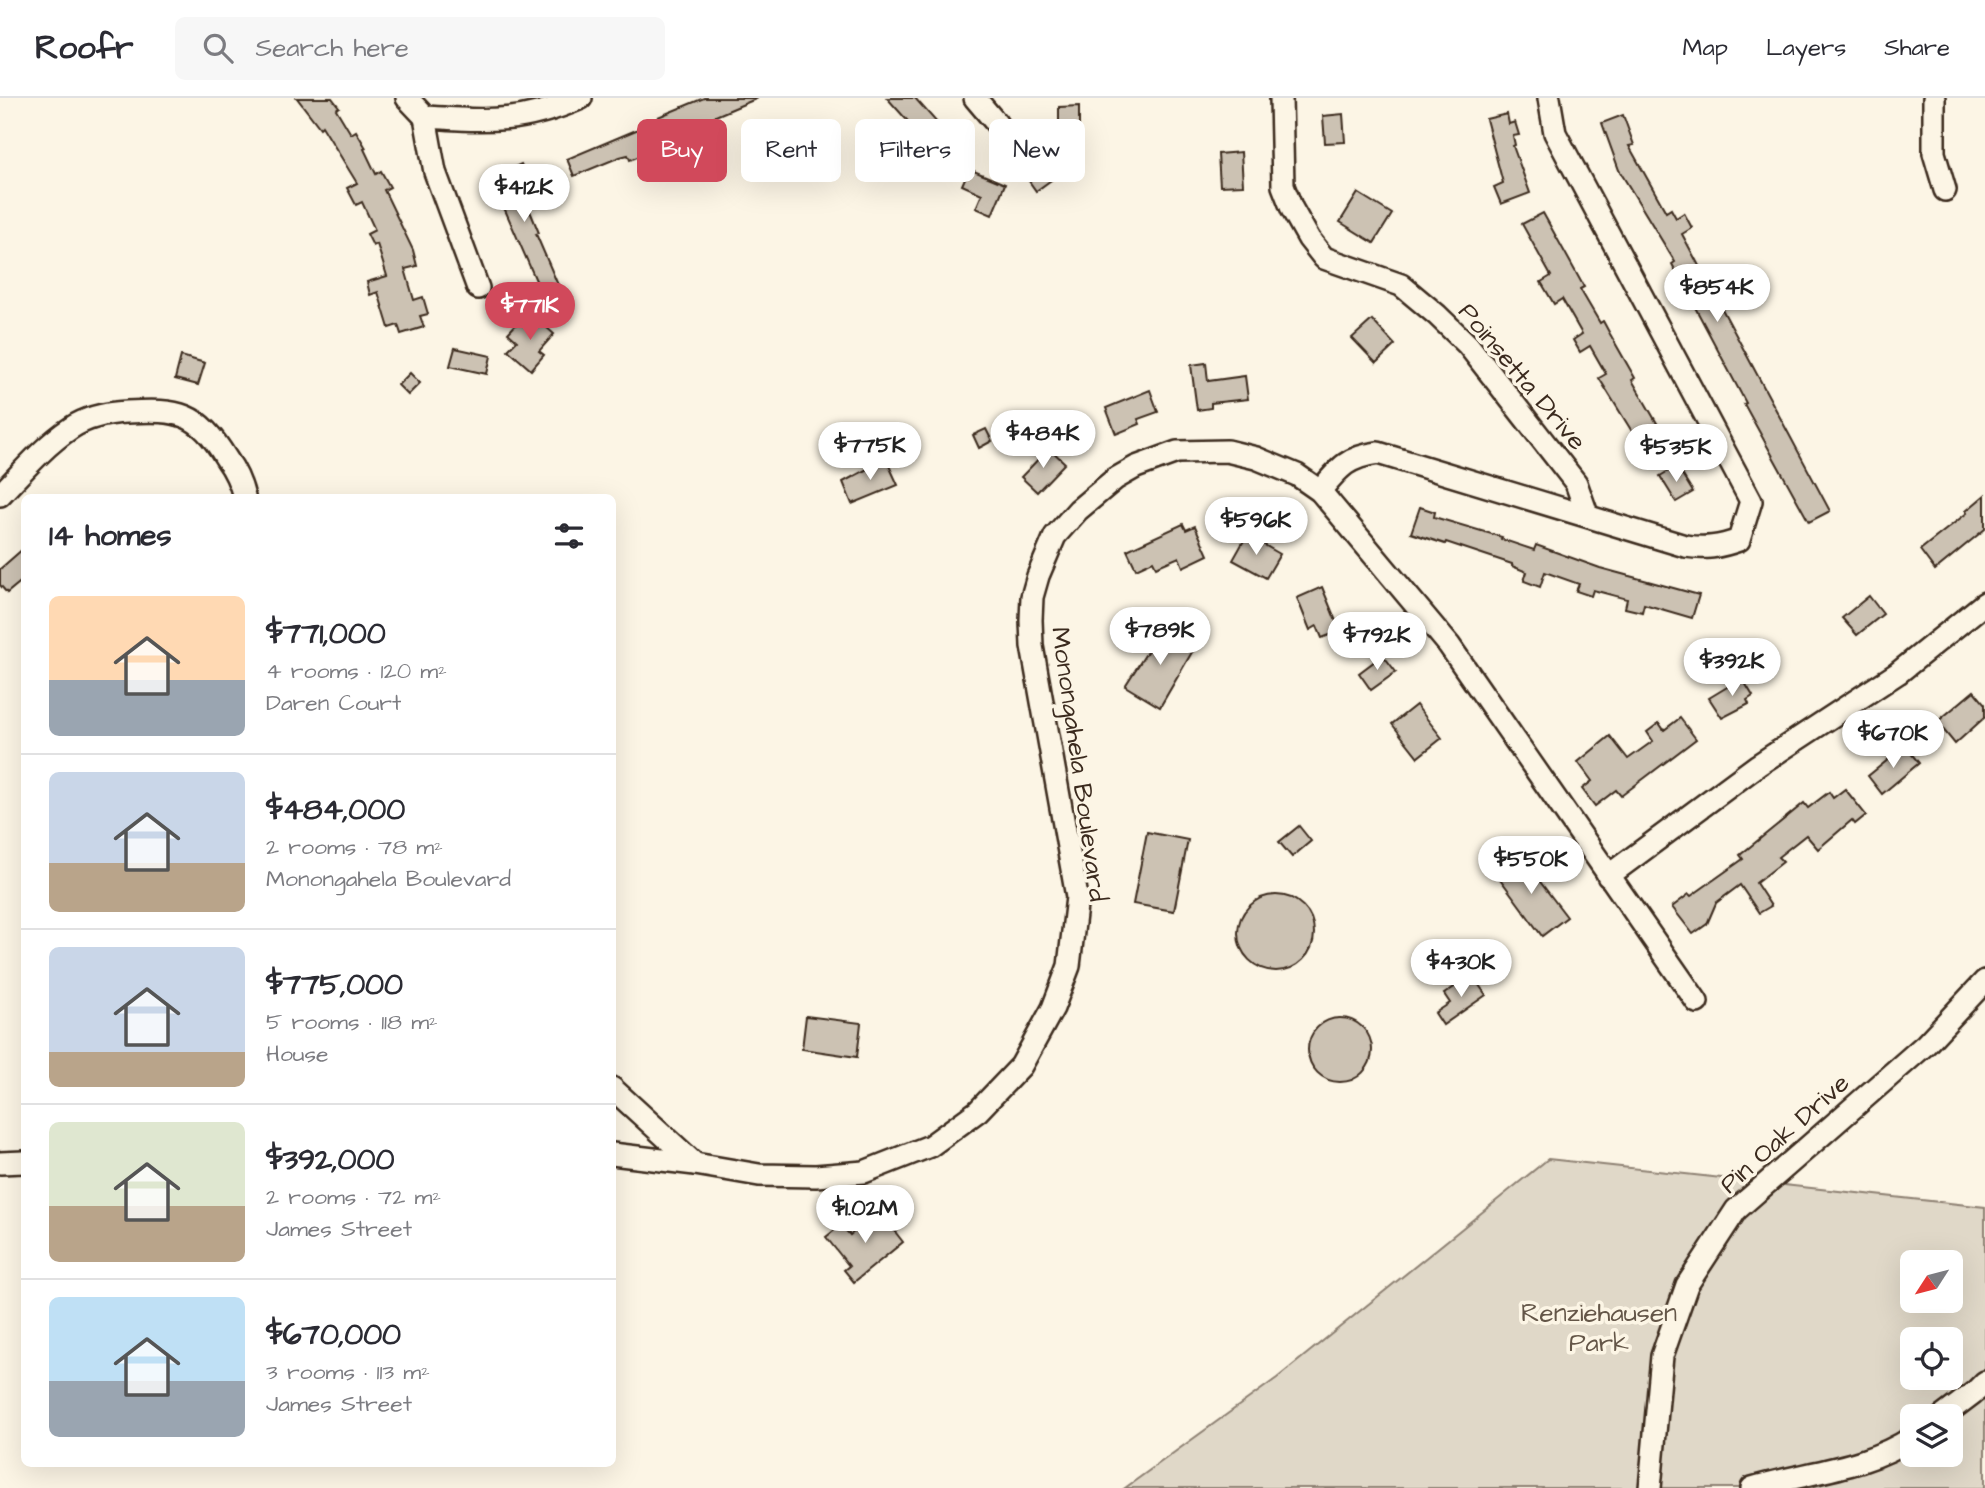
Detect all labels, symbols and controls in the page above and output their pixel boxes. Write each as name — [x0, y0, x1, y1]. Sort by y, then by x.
search box — [175, 17, 665, 80]
text: Roofr — [35, 25, 133, 71]
icon: search — [199, 29, 237, 67]
text: Search here — [255, 30, 409, 66]
text: Map — [1683, 31, 1728, 65]
text: Layers — [1766, 31, 1846, 65]
text: Share — [1884, 31, 1950, 65]
chip: Buy — [637, 119, 727, 182]
chip: Rent — [741, 119, 841, 182]
chip: Filters — [855, 119, 975, 182]
chip: New — [989, 119, 1085, 182]
pin: $412K — [475, 164, 573, 224]
text: $412K — [495, 171, 553, 203]
pin: $854K — [1668, 264, 1766, 324]
text: $854K — [1680, 271, 1754, 303]
pin: $771K — [481, 282, 579, 342]
text: $771K — [501, 289, 559, 321]
street label: Poinsetta Drive — [1450, 295, 1595, 458]
pin: $484K — [994, 410, 1092, 470]
text: $484K — [1007, 417, 1079, 449]
pin: $775K — [821, 422, 919, 482]
pin: $535K — [1627, 424, 1725, 484]
text: $775K — [834, 429, 906, 461]
text: $535K — [1641, 431, 1712, 463]
pin: $596K — [1207, 498, 1305, 557]
text: $596K — [1221, 504, 1291, 536]
text: 14 homes — [49, 515, 172, 557]
icon: filters — [550, 517, 588, 555]
pin: $789K — [1111, 608, 1209, 667]
pin: $792K — [1328, 612, 1426, 672]
text: $771,000 — [266, 613, 386, 655]
text: $789K — [1126, 614, 1194, 646]
text: $792K — [1343, 619, 1411, 651]
icon: home — [105, 624, 189, 708]
street label: Monongahela Boulevard — [1040, 625, 1116, 904]
pin: $392K — [1683, 638, 1781, 698]
text: $392K — [1700, 645, 1764, 677]
text: 4 rooms · 120 m² — [266, 655, 447, 687]
text: Daren Court — [266, 687, 401, 719]
pin: $670K — [1844, 710, 1942, 770]
text: $670K — [1858, 717, 1928, 749]
text: $484,000 — [266, 789, 405, 831]
icon: home — [105, 800, 189, 884]
text: 2 rooms · 78 m² — [266, 831, 443, 863]
pin: $550K — [1482, 836, 1580, 896]
text: $550K — [1494, 843, 1568, 875]
text: Monongahela Boulevard — [266, 863, 511, 895]
pin: $430K — [1412, 940, 1510, 999]
text: $430K — [1427, 946, 1495, 978]
text: $775,000 — [266, 964, 403, 1006]
icon: home — [105, 975, 189, 1059]
text: 5 rooms · 118 m² — [266, 1006, 438, 1038]
text: House — [266, 1038, 329, 1070]
street label: Pin Oak Drive — [1712, 1066, 1858, 1202]
text: $392,000 — [266, 1139, 394, 1181]
icon: home — [105, 1150, 189, 1234]
text: 2 rooms · 72 m² — [266, 1181, 441, 1213]
pin: $1.02M — [808, 1186, 922, 1245]
text: $1.02M — [832, 1192, 898, 1224]
text: James Street — [266, 1213, 412, 1245]
north arrow — [1900, 1250, 1964, 1312]
map controls — [1900, 1250, 1963, 1467]
park label: Renziehausen Park — [1521, 1295, 1677, 1361]
text: $670,000 — [266, 1314, 401, 1356]
icon: home — [105, 1325, 189, 1409]
button: locate — [1900, 1327, 1963, 1390]
text: 3 rooms · 113 m² — [266, 1356, 430, 1388]
text: James Street — [266, 1388, 412, 1420]
button: layers — [1900, 1404, 1963, 1467]

